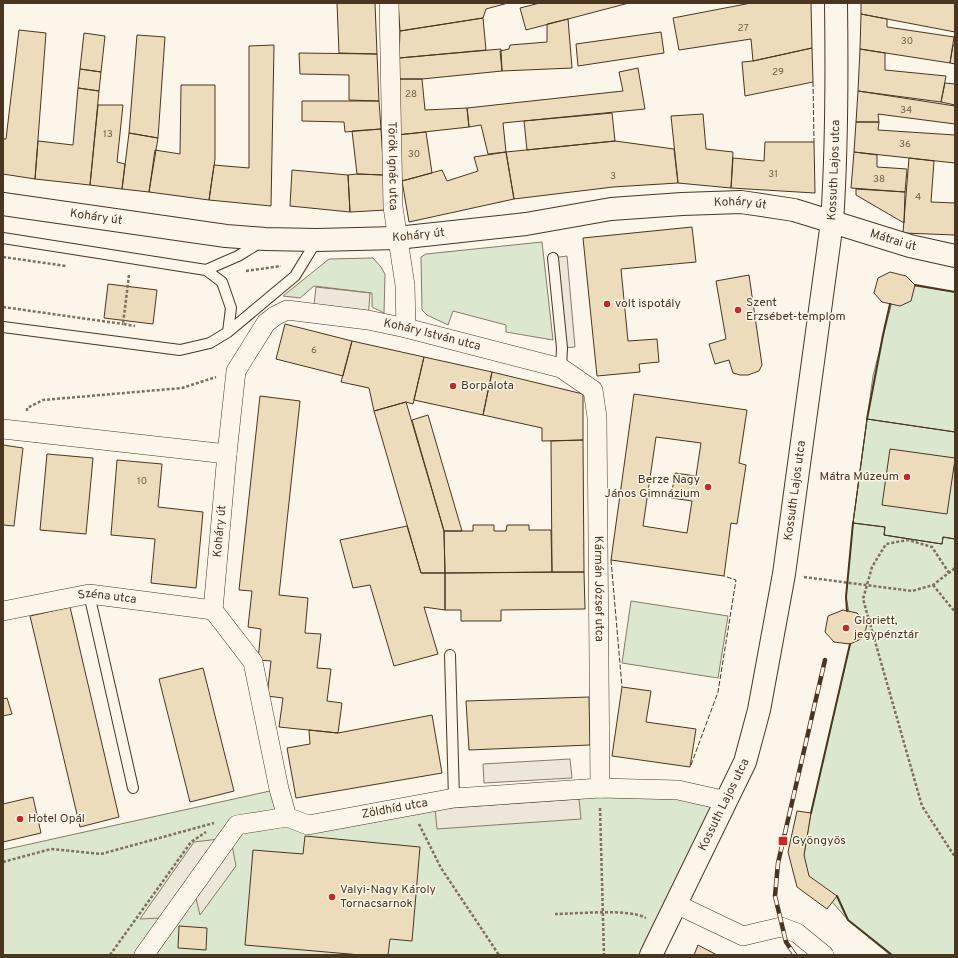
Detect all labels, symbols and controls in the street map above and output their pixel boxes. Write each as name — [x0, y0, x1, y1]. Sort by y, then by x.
house number: 27 — [737, 22, 749, 35]
house number: 30 — [901, 35, 913, 48]
house number: 29 — [772, 66, 784, 79]
house number: 28 — [405, 88, 417, 101]
house number: 34 — [900, 104, 912, 117]
street label: Kossuth Lajos utca — [824, 119, 844, 221]
street label: Török Ignác utca — [383, 121, 401, 212]
house number: 13 — [103, 128, 113, 141]
house number: 36 — [899, 138, 911, 151]
house number: 30 — [408, 148, 420, 161]
house number: 31 — [768, 168, 778, 181]
house number: 3 — [610, 170, 616, 183]
house number: 38 — [873, 173, 885, 186]
house number: 4 — [915, 191, 921, 204]
street label: Koháry út — [714, 194, 768, 214]
street label: Koháry út — [69, 206, 123, 229]
street label: Koháry út — [392, 225, 445, 246]
street label: Mátrai út — [868, 226, 918, 255]
place label: Szent Erzsébet-templom — [746, 295, 846, 325]
place label: volt ispotály — [615, 296, 681, 312]
marker: volt ispotály — [602, 299, 612, 309]
marker: Szent Erzsébet-templom — [733, 305, 743, 315]
street label: Koháry István utca — [382, 315, 482, 355]
house number: 6 — [311, 344, 317, 357]
place label: Borpalota — [461, 378, 514, 394]
marker: Borpalota — [448, 381, 458, 391]
street label: Kossuth Lajos utca — [781, 439, 810, 542]
place label: Mátra Múzeum — [820, 469, 899, 485]
place label: Berze Nagy János Gimnázium — [604, 472, 700, 502]
marker: Mátra Múzeum — [902, 472, 912, 482]
house number: 10 — [137, 475, 147, 488]
marker: Berze Nagy János Gimnázium — [703, 482, 713, 492]
street label: Koháry út — [210, 504, 230, 558]
street label: Kármán József utca — [590, 536, 607, 642]
street label: Széna utca — [77, 586, 137, 608]
place label: Gloriett, jegypénztár — [853, 613, 919, 643]
marker: Gloriett, jegypénztár — [841, 623, 851, 633]
street label: Kossuth Lajos utca — [695, 756, 753, 854]
street label: Zöldhíd utca — [360, 795, 429, 823]
place label: Hotel Opál — [28, 811, 85, 827]
marker: Hotel Opál — [15, 814, 25, 824]
place label: Gyöngyös — [792, 833, 846, 849]
marker: Gyöngyös — [777, 835, 789, 847]
place label: Valyi-Nagy Károly Tornacsarnok — [340, 882, 436, 912]
marker: Valyi-Nagy Károly Tornacsarnok — [327, 892, 337, 902]

